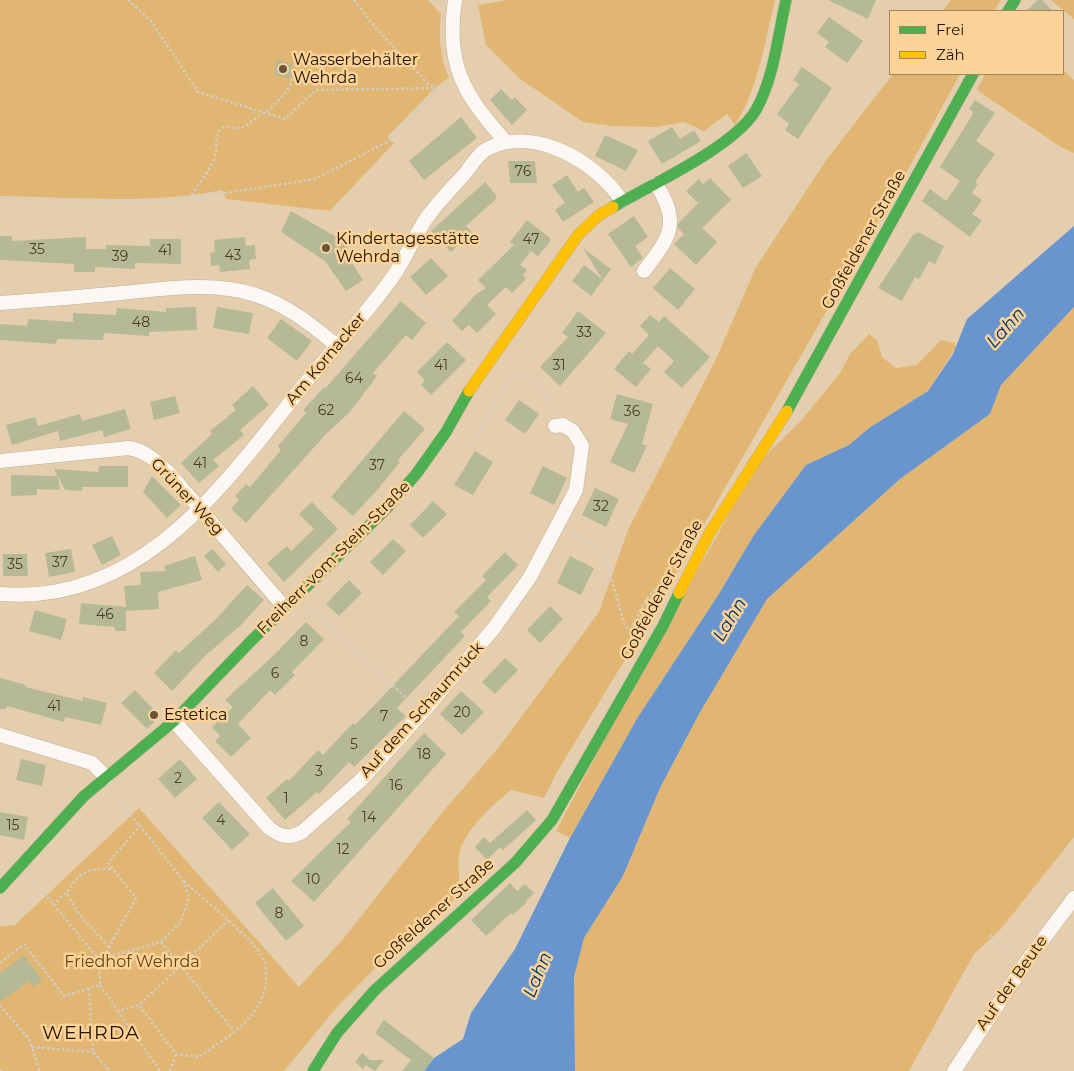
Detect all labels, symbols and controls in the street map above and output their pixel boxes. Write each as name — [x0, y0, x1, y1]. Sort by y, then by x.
legend — [889, 10, 1064, 75]
text: Frei — [936, 20, 964, 39]
text: Zäh — [936, 45, 965, 64]
place label: Wasserbehälter Wehrda — [293, 50, 418, 88]
marker: Wasserbehälter Wehrda — [277, 63, 289, 75]
house number: 76 — [515, 164, 531, 180]
street label: Goßfeldener Straße — [818, 167, 910, 313]
place label: Kindertagesstätte Wehrda — [336, 229, 479, 267]
house number: 47 — [523, 232, 539, 248]
house number: 35 — [29, 242, 45, 258]
marker: Kindertagesstätte Wehrda — [320, 242, 332, 254]
house number: 41 — [158, 243, 172, 259]
house number: 43 — [225, 248, 241, 264]
house number: 39 — [112, 249, 128, 265]
water label: Lahn — [982, 303, 1030, 353]
street label: Am Kornacker — [282, 309, 370, 409]
house number: 48 — [132, 315, 150, 331]
house number: 33 — [576, 325, 592, 341]
house number: 41 — [434, 358, 448, 374]
house number: 31 — [553, 358, 565, 374]
house number: 64 — [345, 371, 363, 387]
house number: 62 — [318, 403, 334, 419]
house number: 36 — [624, 404, 640, 420]
street label: Grüner Weg — [147, 455, 227, 539]
house number: 41 — [193, 456, 207, 472]
house number: 37 — [369, 458, 385, 474]
street label: Freiherr-vom-Stein-Straße — [253, 477, 415, 639]
house number: 32 — [593, 499, 609, 515]
street label: Goßfeldener Straße — [617, 517, 707, 663]
house number: 37 — [52, 555, 68, 571]
house number: 35 — [7, 557, 23, 573]
water label: Lahn — [709, 594, 751, 646]
house number: 46 — [96, 607, 114, 623]
house number: 8 — [300, 634, 308, 650]
street label: Auf dem Schaumrück — [356, 638, 488, 782]
house number: 6 — [271, 666, 279, 682]
house number: 41 — [47, 699, 61, 715]
place label: Estetica — [164, 705, 227, 725]
house number: 20 — [453, 705, 471, 721]
marker: Estetica — [148, 709, 160, 721]
house number: 7 — [380, 709, 388, 725]
house number: 5 — [350, 737, 358, 753]
house number: 18 — [417, 747, 431, 763]
house number: 3 — [315, 764, 323, 780]
house number: 2 — [174, 771, 182, 787]
house number: 16 — [389, 778, 403, 794]
house number: 1 — [283, 791, 289, 807]
house number: 14 — [362, 810, 376, 826]
house number: 4 — [216, 813, 226, 829]
house number: 15 — [7, 818, 19, 834]
house number: 12 — [336, 842, 350, 858]
street label: Goßfeldener Straße — [370, 855, 498, 973]
house number: 10 — [306, 872, 320, 888]
house number: 8 — [275, 906, 283, 922]
street label: Auf der Beute — [972, 932, 1052, 1034]
water label: Lahn — [519, 949, 557, 1001]
park label: Friedhof Wehrda — [64, 952, 200, 972]
district label: WEHRDA — [41, 1022, 141, 1044]

